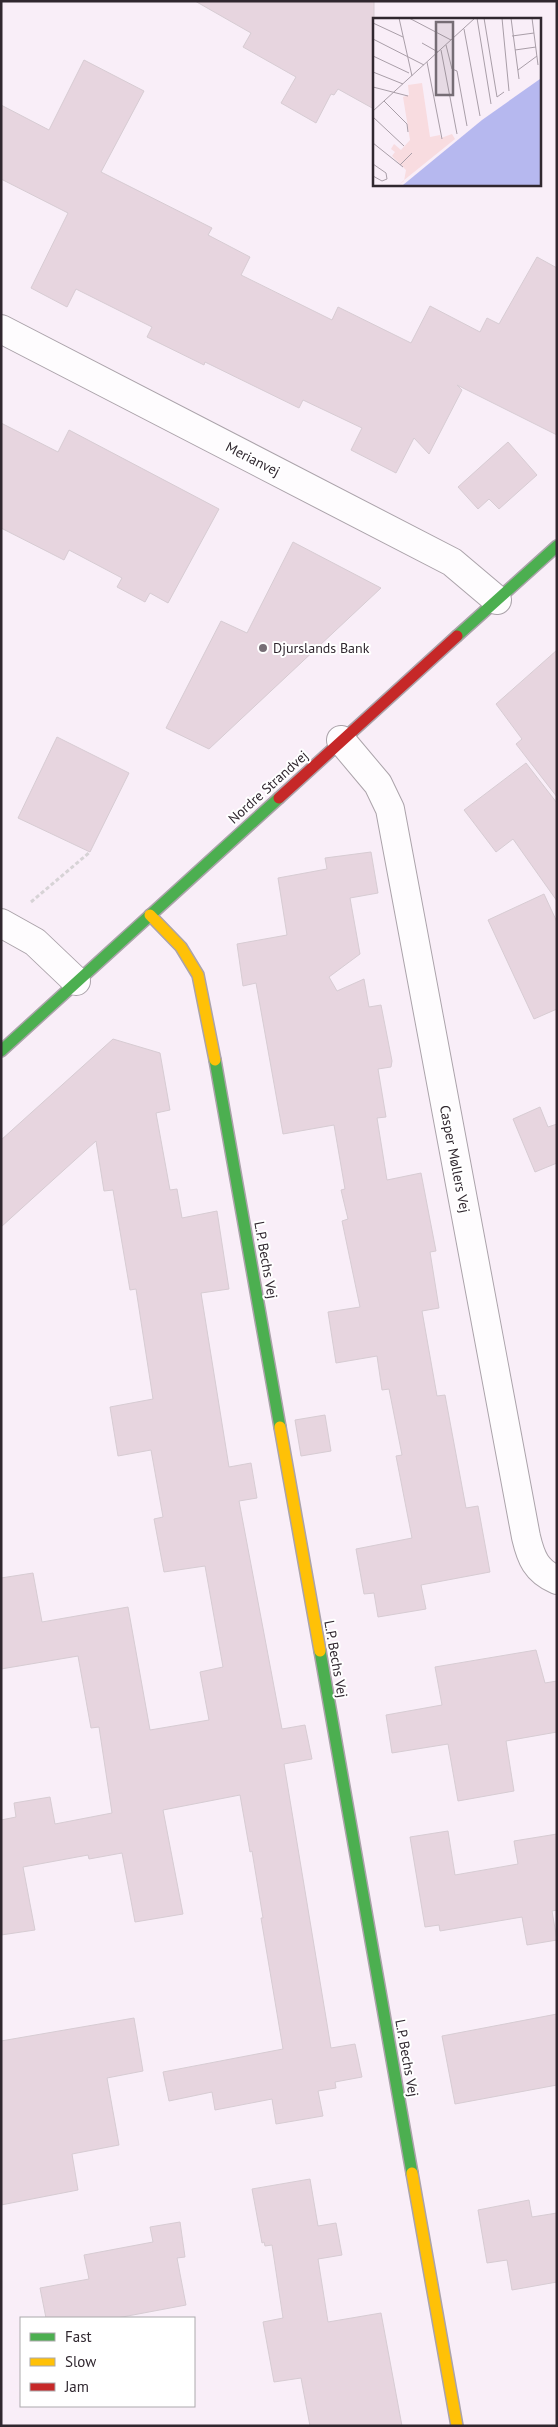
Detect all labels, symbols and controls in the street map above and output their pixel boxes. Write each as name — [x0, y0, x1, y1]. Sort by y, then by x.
inset map — [373, 18, 540, 185]
street label: Merianvej — [223, 438, 283, 480]
place label: Djurslands Bank — [273, 639, 370, 657]
marker: Djurslands Bank — [257, 642, 269, 654]
street label: Nordre Strandvej — [224, 746, 312, 828]
street label: Casper Møllers Vej — [436, 1103, 474, 1215]
street label: L.P. Bechs Vej — [250, 1220, 282, 1300]
street label: L.P. Bechs Vej — [320, 1619, 352, 1699]
street label: L.P. Bechs Vej — [391, 2018, 423, 2098]
legend — [20, 2317, 195, 2407]
text: Fast — [65, 2327, 92, 2346]
text: Slow — [65, 2352, 96, 2371]
text: Jam — [64, 2377, 89, 2396]

